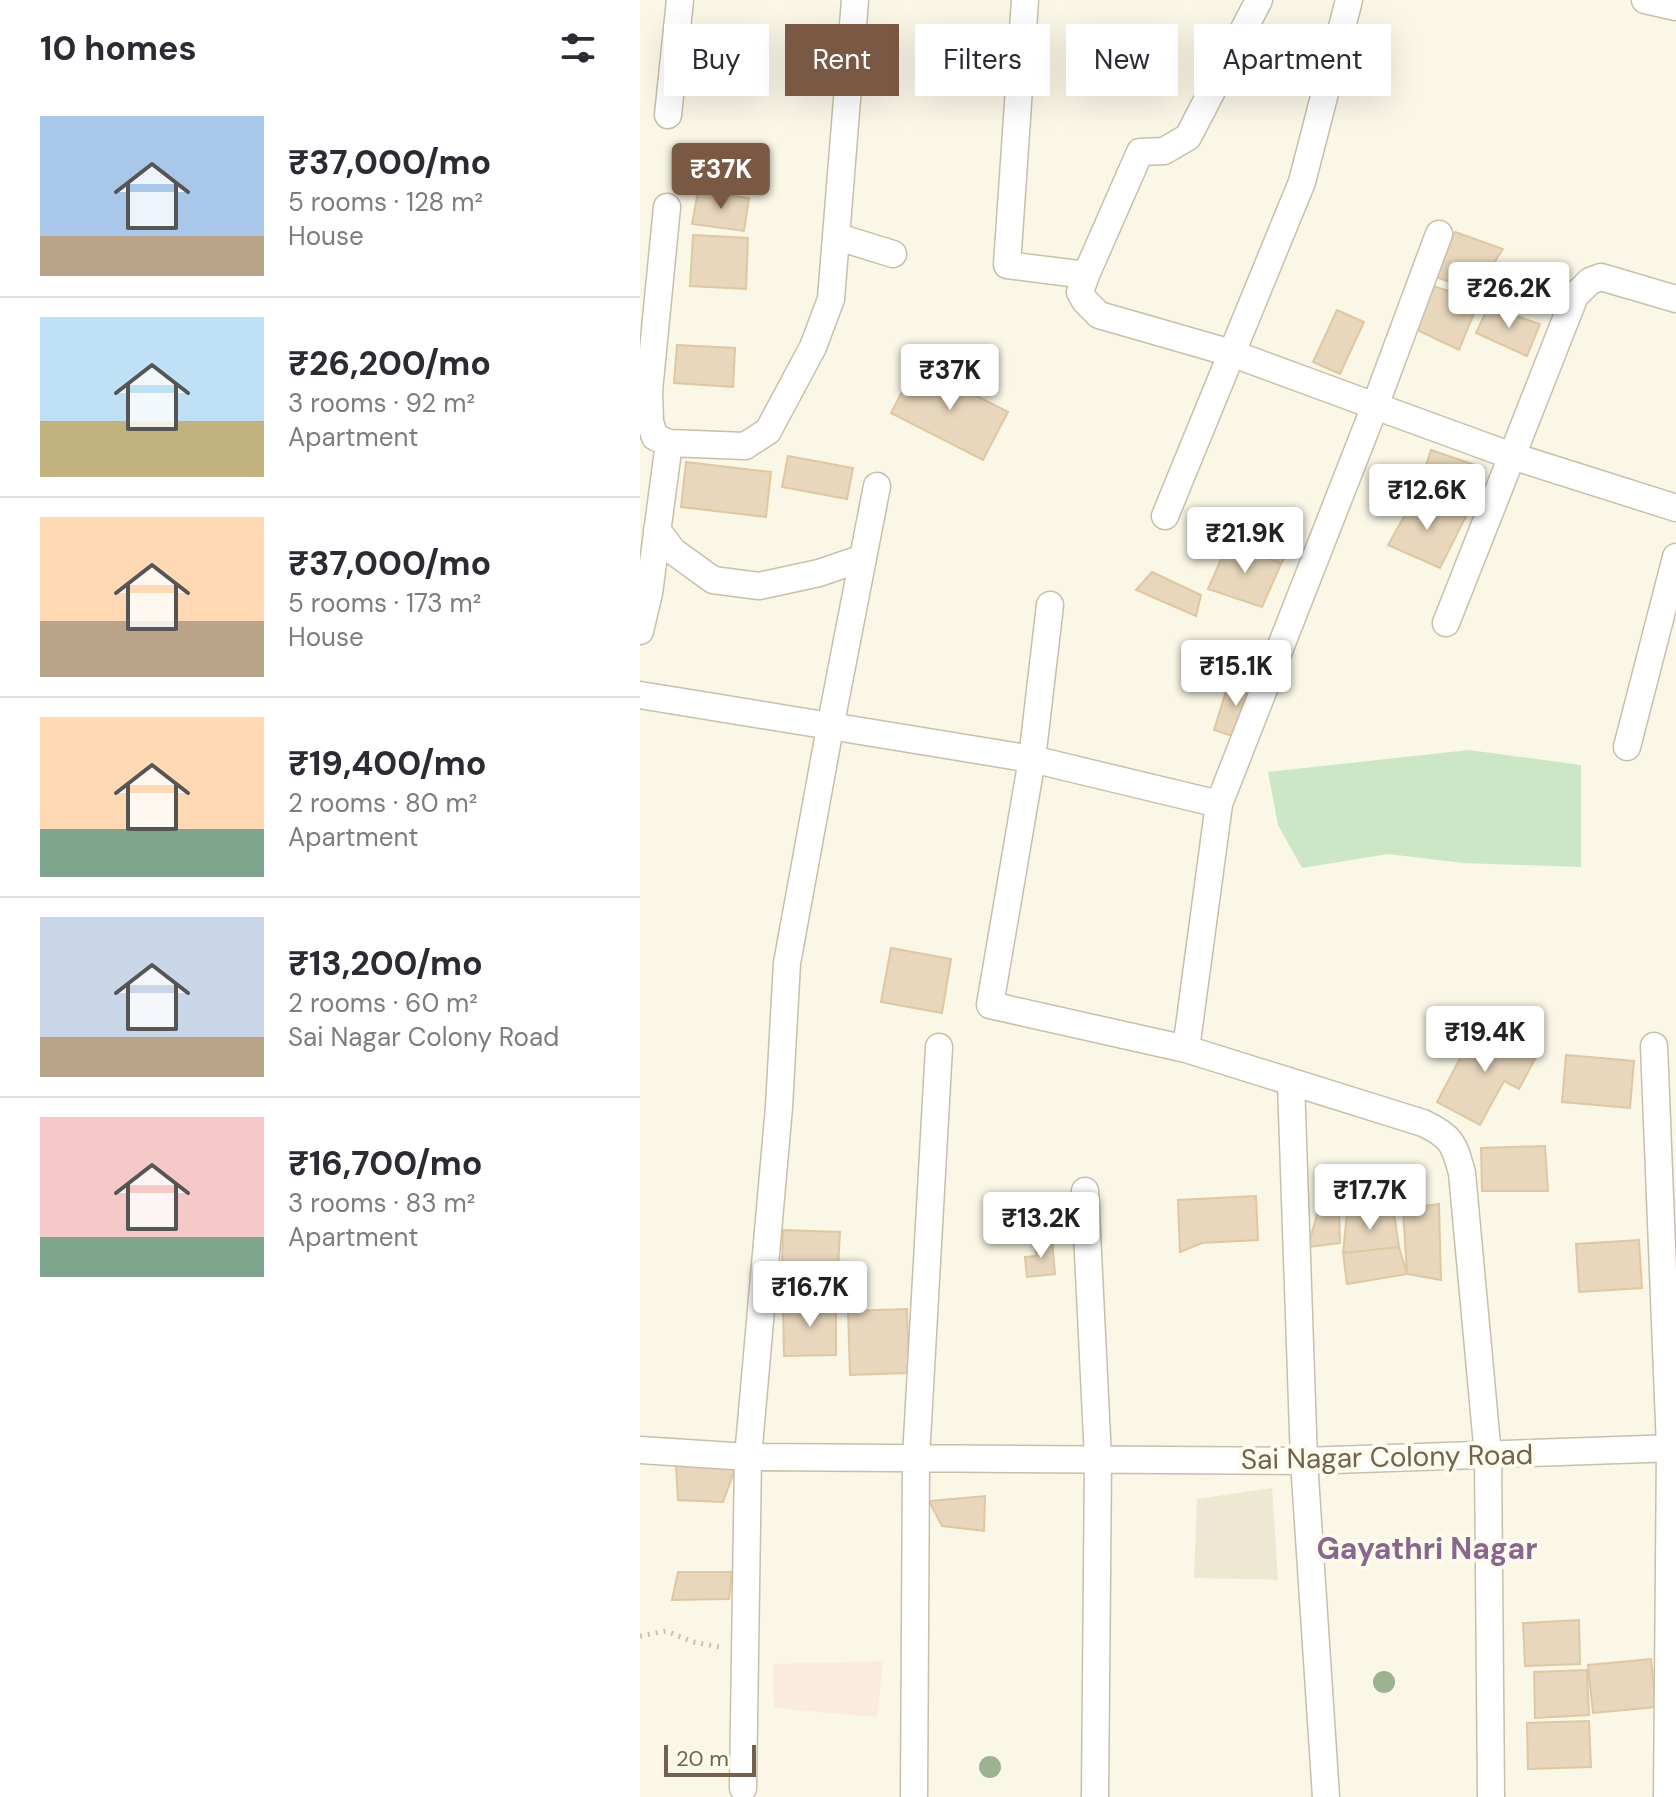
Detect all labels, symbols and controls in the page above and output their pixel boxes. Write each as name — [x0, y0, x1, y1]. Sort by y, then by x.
chip: Buy — [664, 24, 769, 96]
chip: Rent — [785, 24, 899, 96]
chip: Filters — [915, 24, 1050, 96]
chip: New — [1066, 24, 1178, 96]
chip: Apartment — [1194, 24, 1391, 96]
text: 10 homes — [40, 26, 197, 71]
icon: filters — [556, 26, 600, 70]
text: ₹37,000/mo — [288, 140, 491, 185]
pin: ₹37K — [674, 143, 768, 211]
icon: home — [104, 148, 200, 244]
text: ₹37K — [690, 152, 752, 186]
text: 5 rooms · 128 m² — [288, 185, 483, 219]
text: House — [288, 219, 364, 253]
pin: ₹26.2K — [1444, 262, 1574, 330]
text: ₹26.2K — [1466, 271, 1552, 305]
text: ₹26,200/mo — [288, 341, 491, 386]
pin: ₹37K — [903, 344, 997, 412]
icon: home — [104, 349, 200, 445]
text: ₹37K — [919, 353, 981, 387]
text: 3 rooms · 92 m² — [288, 386, 475, 420]
text: Apartment — [288, 420, 419, 454]
pin: ₹12.6K — [1362, 464, 1492, 532]
text: ₹12.6K — [1387, 473, 1467, 507]
pin: ₹21.9K — [1180, 507, 1310, 575]
text: ₹21.9K — [1205, 516, 1285, 550]
text: ₹37,000/mo — [288, 541, 491, 586]
icon: home — [104, 549, 200, 645]
text: 5 rooms · 173 m² — [288, 586, 481, 620]
text: House — [288, 620, 364, 654]
pin: ₹15.1K — [1171, 640, 1301, 708]
text: ₹15.1K — [1199, 649, 1273, 683]
text: ₹19,400/mo — [288, 741, 486, 786]
icon: home — [104, 749, 200, 845]
text: 2 rooms · 80 m² — [288, 786, 477, 820]
text: Apartment — [288, 820, 419, 854]
text: ₹13,200/mo — [288, 941, 483, 986]
icon: home — [104, 949, 200, 1045]
text: 2 rooms · 60 m² — [288, 986, 478, 1020]
pin: ₹19.4K — [1420, 1006, 1550, 1074]
text: ₹19.4K — [1444, 1015, 1526, 1049]
text: Sai Nagar Colony Road — [288, 1020, 559, 1054]
text: ₹16,700/mo — [288, 1141, 482, 1186]
icon: home — [104, 1149, 200, 1245]
pin: ₹17.7K — [1305, 1164, 1435, 1232]
text: ₹17.7K — [1333, 1173, 1407, 1207]
text: 3 rooms · 83 m² — [288, 1186, 475, 1220]
pin: ₹13.2K — [976, 1192, 1106, 1260]
text: ₹13.2K — [1001, 1201, 1081, 1235]
text: Apartment — [288, 1220, 419, 1254]
pin: ₹16.7K — [745, 1261, 875, 1329]
text: ₹16.7K — [771, 1270, 849, 1304]
street label: Sai Nagar Colony Road — [1241, 1436, 1533, 1478]
district label: Gayathri Nagar — [1317, 1529, 1537, 1568]
scale bar — [664, 1741, 756, 1777]
text: 20 m — [676, 1744, 729, 1773]

